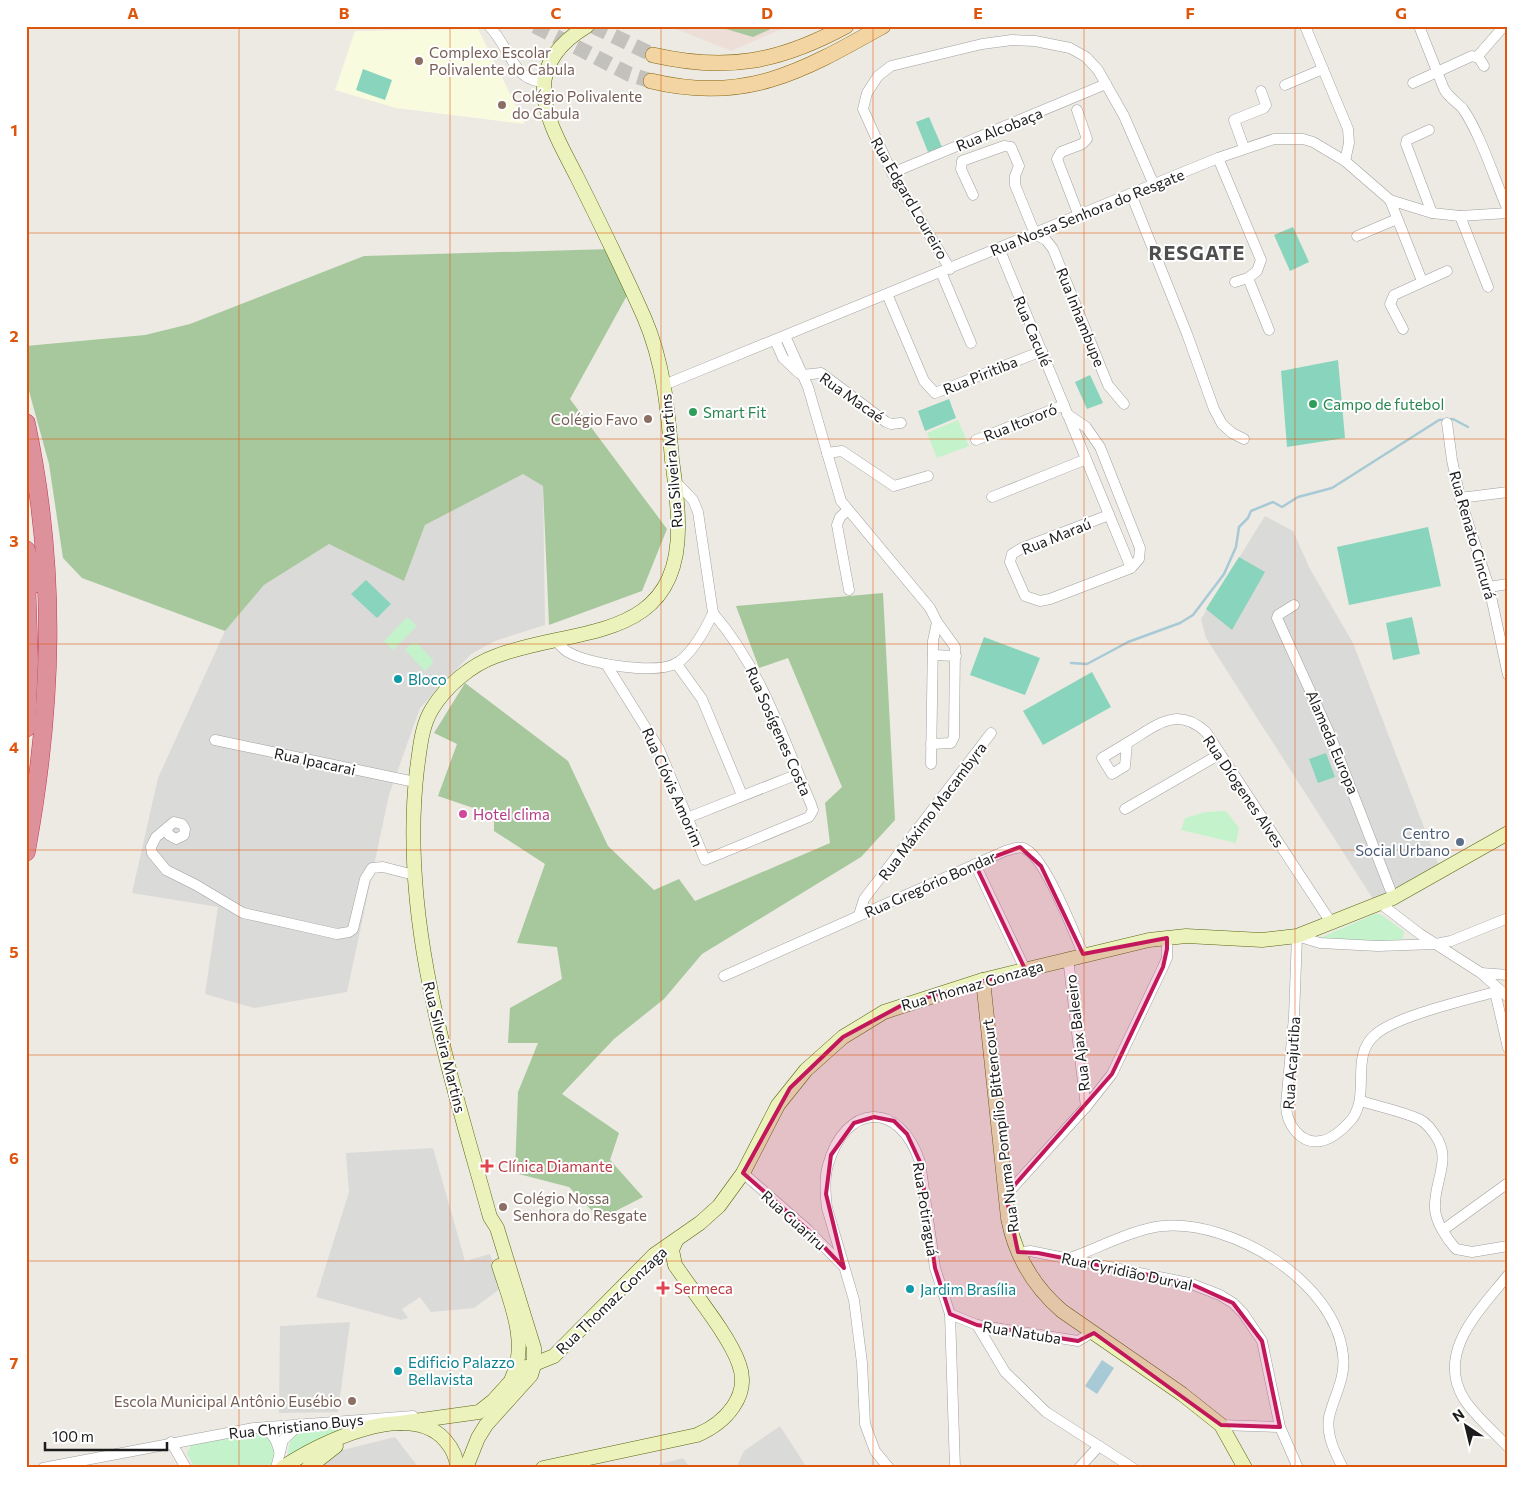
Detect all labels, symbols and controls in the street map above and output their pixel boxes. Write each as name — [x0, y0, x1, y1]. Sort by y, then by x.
text: A — [127, 3, 139, 22]
text: B — [339, 3, 350, 22]
text: C — [551, 3, 562, 22]
text: D — [761, 3, 773, 22]
text: E — [973, 3, 983, 22]
text: F — [1185, 3, 1195, 22]
text: G — [1395, 3, 1407, 22]
place label: Complexo Escolar Polivalente do Cabula — [429, 43, 575, 78]
marker: Complexo Escolar Polivalente do Cabula — [413, 55, 425, 67]
place label: Colégio Polivalente do Cabula — [512, 87, 642, 122]
marker: Colégio Polivalente do Cabula — [496, 99, 508, 111]
street label: Rua Alcobaça — [953, 103, 1045, 155]
text: 1 — [10, 120, 18, 139]
street label: Rua Edgard Loureiro — [868, 134, 952, 262]
street label: Rua Nossa Senhora do Resgate — [987, 165, 1187, 259]
district label: RESGATE — [1149, 240, 1245, 264]
street label: Rua Inhambupe — [1053, 265, 1109, 369]
street label: Rua Caculé — [1010, 293, 1056, 369]
text: 2 — [9, 326, 19, 345]
street label: Rua Piritiba — [940, 352, 1020, 398]
street label: Rua Macaé — [816, 368, 888, 426]
street label: Rua Silveira Martins — [656, 393, 686, 529]
place label: Campo de futebol — [1323, 395, 1444, 413]
marker: Campo de futebol — [1307, 398, 1319, 410]
street label: Rua Itororó — [981, 399, 1059, 445]
place label: Smart Fit — [703, 403, 766, 421]
marker: Smart Fit — [687, 406, 699, 418]
place label: Colégio Favo — [551, 410, 638, 428]
marker: Colégio Favo — [642, 413, 654, 425]
street label: Rua Renato Cincurá — [1446, 469, 1500, 601]
street label: Rua Maraú — [1019, 514, 1093, 558]
text: 3 — [9, 531, 19, 550]
street label: Rua Sosígenes Costa — [742, 664, 816, 798]
place label: Bloco — [408, 670, 447, 688]
marker: Bloco — [392, 673, 404, 685]
street label: Alameda Europa — [1303, 687, 1363, 797]
street label: Rua Clóvis Amorim — [639, 725, 707, 849]
street label: Rua Díogenes Alves — [1200, 732, 1288, 851]
text: 4 — [9, 737, 19, 756]
street label: Rua Máximo Macambyra — [874, 738, 990, 884]
street label: Rua Ipacarai — [273, 744, 357, 778]
place label: Hotel clima — [473, 805, 550, 823]
marker: Hotel clima — [457, 808, 469, 820]
place label: Centro Social Urbano — [1355, 824, 1450, 859]
marker: Centro Social Urbano — [1454, 836, 1466, 848]
street label: Rua Gregório Bondar — [861, 847, 999, 921]
text: 5 — [9, 942, 19, 961]
street label: Rua Thomaz Gonzaga — [899, 956, 1045, 1014]
street label: Rua Ajax Baleeiro — [1061, 973, 1093, 1092]
street label: Rua Silveira Martins — [420, 979, 470, 1115]
street label: Rua Acajutiba — [1279, 1016, 1303, 1110]
street label: Rua Numa Pompílio Bittencourt — [978, 1018, 1022, 1234]
text: 6 — [9, 1148, 19, 1167]
place label: Clínica Diamante — [498, 1157, 613, 1175]
marker: Clínica Diamante — [480, 1159, 494, 1173]
street label: Rua Potiraguá — [910, 1161, 942, 1257]
street label: Rua Guariru — [758, 1186, 830, 1254]
place label: Colégio Nossa Senhora do Resgate — [513, 1189, 647, 1224]
marker: Colégio Nossa Senhora do Resgate — [497, 1201, 509, 1213]
street label: Rua Thomaz Gonzaga — [552, 1242, 670, 1358]
street label: Rua Cyridião Durval — [1060, 1248, 1194, 1294]
place label: Sermeca — [674, 1279, 733, 1297]
place label: Jardim Brasília — [920, 1280, 1016, 1298]
marker: Sermeca — [656, 1281, 670, 1295]
marker: Jardim Brasília — [904, 1283, 916, 1295]
street label: Rua Natuba — [981, 1317, 1063, 1347]
text: 7 — [10, 1353, 19, 1372]
place label: Edificio Palazzo Bellavista — [408, 1353, 515, 1388]
marker: Edificio Palazzo Bellavista — [392, 1365, 404, 1377]
place label: Escola Municipal Antônio Eusébio — [114, 1392, 342, 1410]
marker: Escola Municipal Antônio Eusébio — [346, 1395, 358, 1407]
north arrow — [1442, 1402, 1492, 1452]
text: N — [1449, 1405, 1467, 1425]
street label: Rua Christiano Buys — [228, 1410, 364, 1442]
scale bar — [45, 1419, 168, 1451]
text: 100 m — [52, 1427, 94, 1445]

